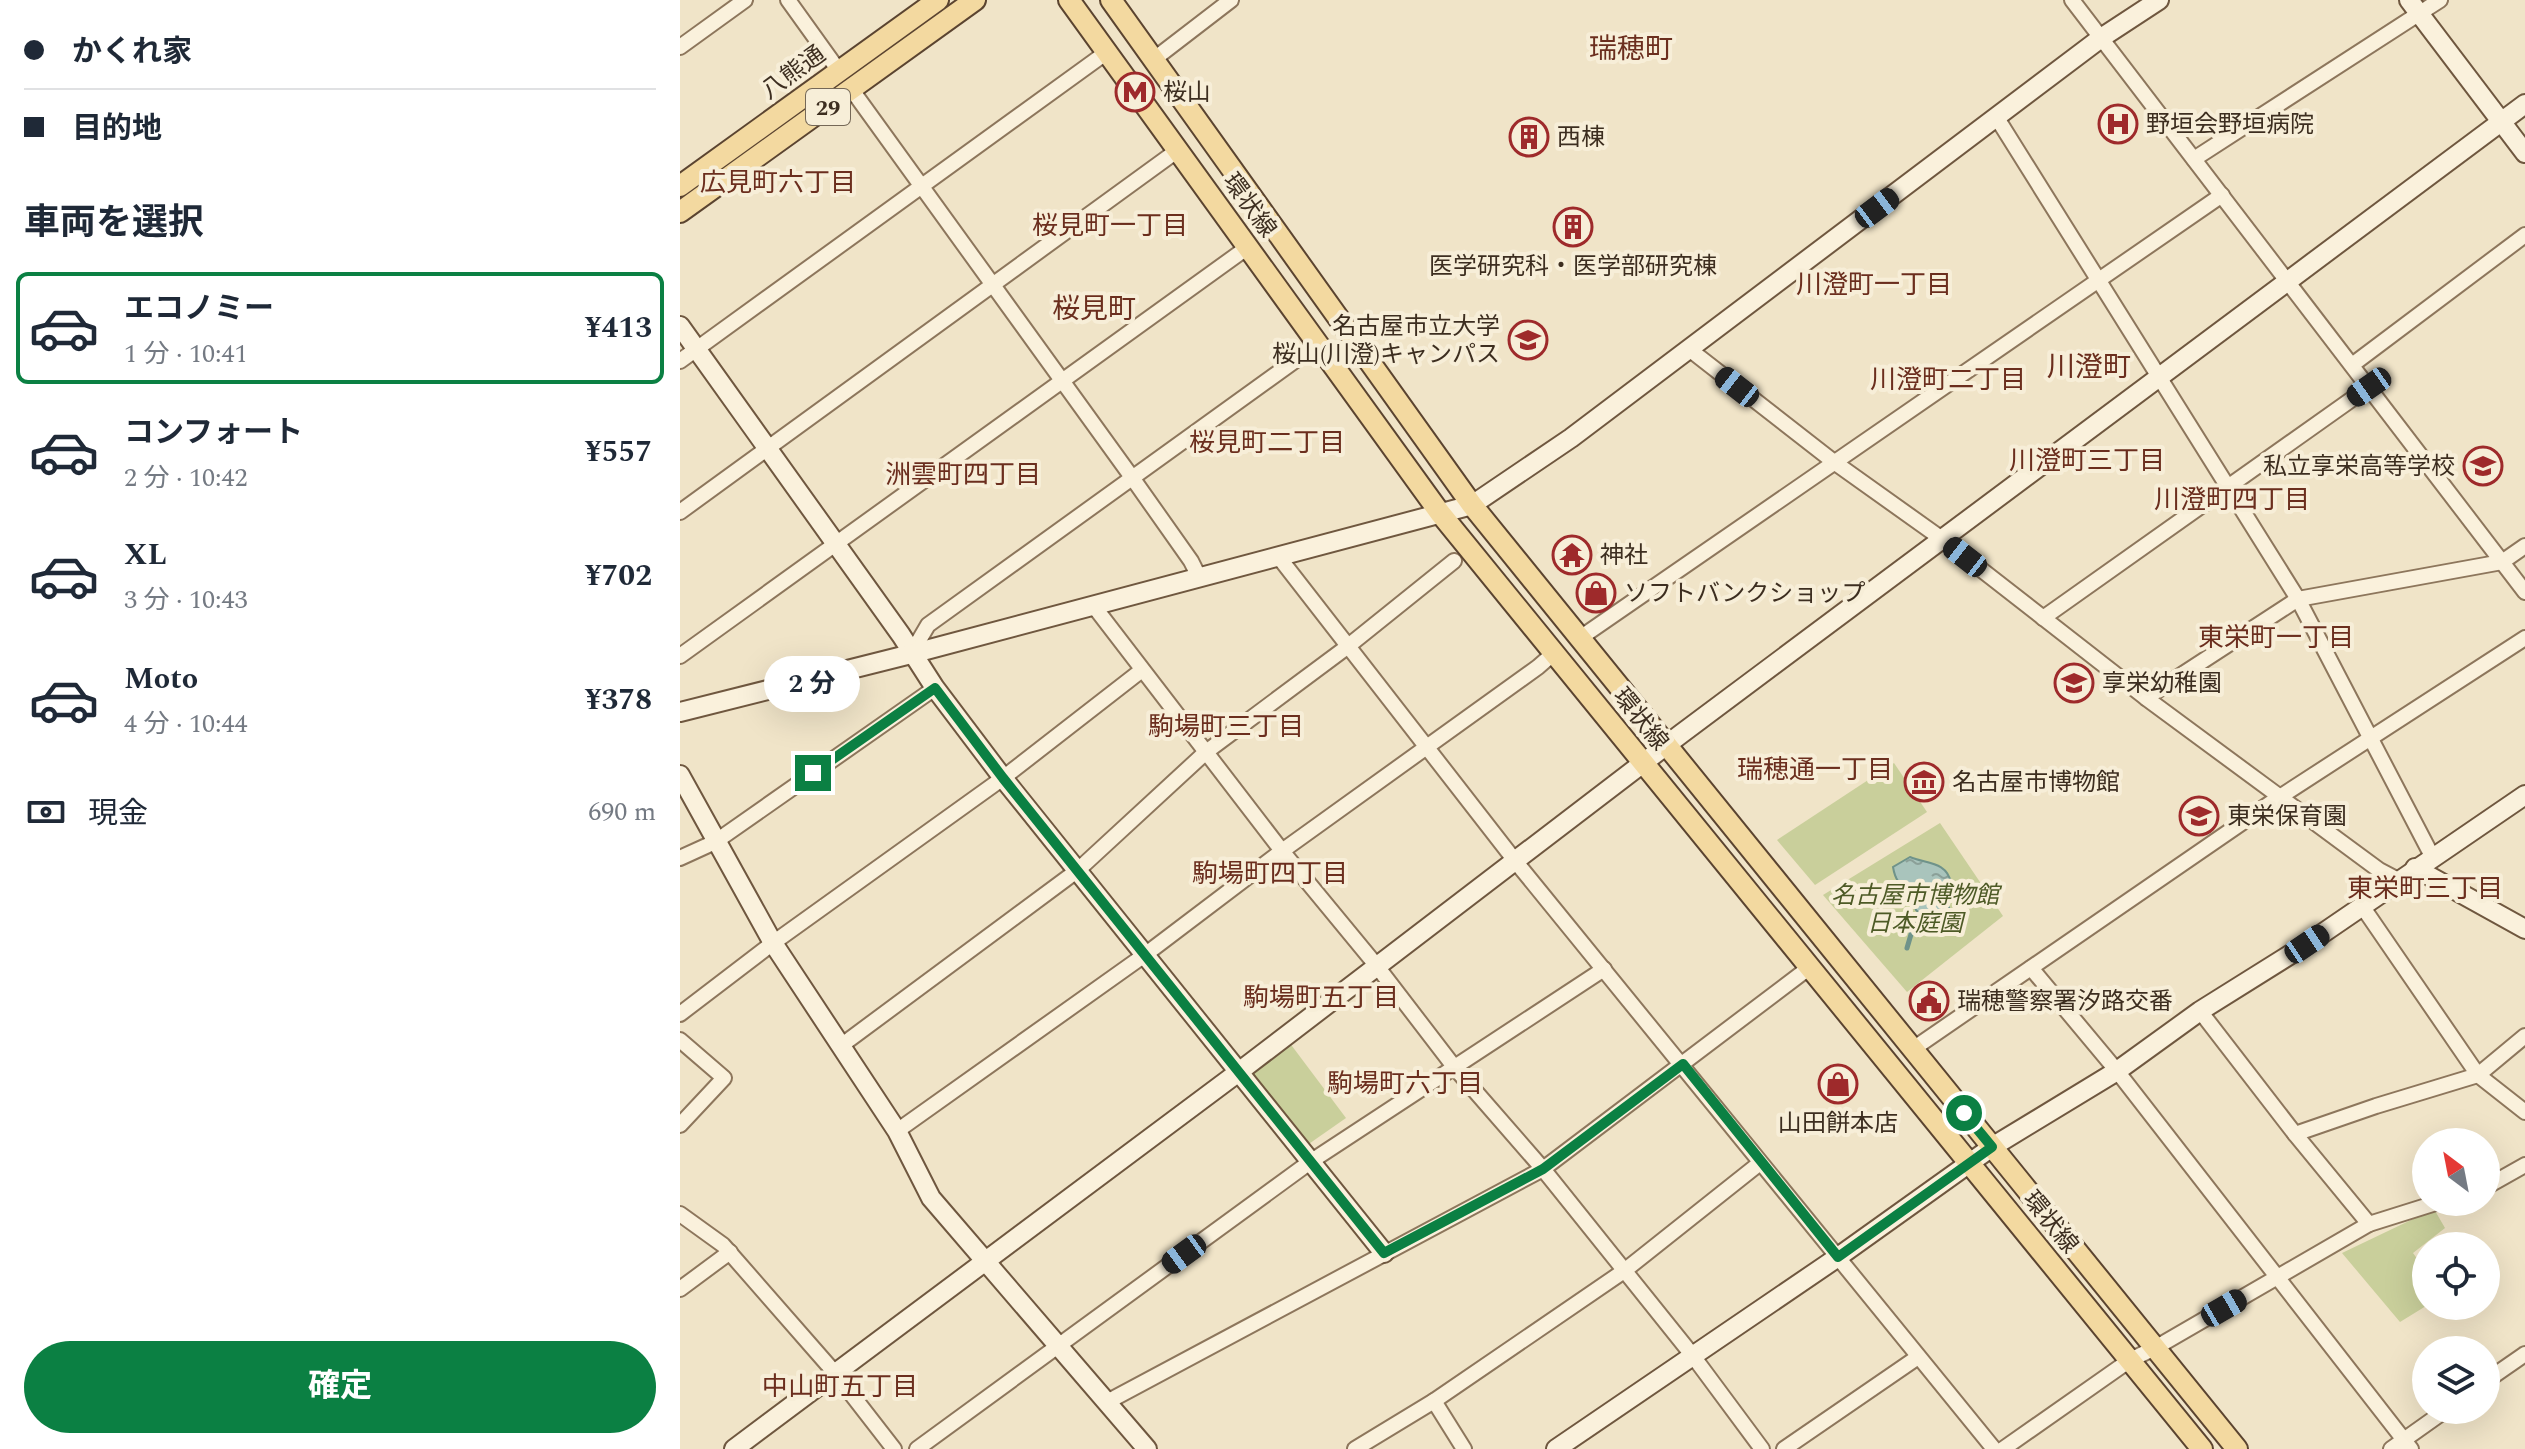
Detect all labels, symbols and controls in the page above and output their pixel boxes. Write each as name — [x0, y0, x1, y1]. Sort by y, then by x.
district label: 瑞穂町 — [1589, 28, 1673, 71]
text: かくれ家 — [72, 29, 192, 75]
street label: 八熊通 — [754, 37, 833, 109]
metro station icon: 桜山 — [1114, 71, 1156, 113]
place label: 桜山 — [1163, 75, 1211, 111]
road number: 29 — [806, 89, 850, 125]
hospital icon: 野垣会野垣病院 — [2097, 103, 2139, 145]
text: 目的地 — [72, 106, 162, 152]
place label: 野垣会野垣病院 — [2146, 107, 2314, 143]
building icon: 西棟 — [1508, 116, 1550, 158]
place label: 西棟 — [1557, 120, 1605, 156]
district label: 広見町六丁目 — [700, 163, 856, 203]
street label: 環状線 — [1213, 166, 1285, 245]
car — [1851, 184, 1903, 232]
text: 車両を選択 — [24, 196, 204, 251]
district label: 桜見町一丁目 — [1032, 206, 1188, 246]
building icon: 医学研究科・医学部研究棟 — [1552, 206, 1594, 248]
place label: 医学研究科・医学部研究棟 — [1429, 249, 1717, 285]
district label: 川澄町一丁目 — [1796, 265, 1952, 305]
text: エコノミー — [124, 286, 274, 332]
district label: 桜見町 — [1052, 288, 1136, 331]
icon: car — [28, 292, 100, 364]
text: ¥413 — [585, 305, 652, 351]
place label: 名古屋市立大学 桜山(川澄)キャンパス — [1272, 309, 1500, 373]
school or university icon: 名古屋市立大学 桜山(川澄)キャンパス — [1507, 319, 1549, 361]
text: 1 分 · 10:41 — [124, 334, 248, 374]
district label: 川澄町 — [2047, 346, 2131, 389]
district label: 川澄町二丁目 — [1870, 360, 2026, 400]
car — [1711, 363, 1763, 411]
car — [2342, 363, 2396, 411]
text: コンフォート — [124, 410, 303, 456]
icon: car — [28, 416, 100, 488]
district label: 桜見町二丁目 — [1189, 423, 1345, 463]
text: ¥557 — [585, 429, 652, 475]
district label: 川澄町三丁目 — [2009, 441, 2165, 481]
school or university icon: 私立享栄高等学校 — [2462, 445, 2504, 487]
place label: 私立享栄高等学校 — [2263, 449, 2455, 485]
district label: 洲雲町四丁目 — [885, 455, 1041, 495]
text: 2 分 · 10:42 — [124, 458, 248, 498]
district label: 川澄町四丁目 — [2154, 480, 2310, 520]
text: XL — [124, 532, 167, 578]
car — [1939, 533, 1991, 581]
temple icon: 神社 — [1551, 534, 1593, 576]
place label: 神社 — [1600, 538, 1648, 574]
icon: car — [28, 540, 100, 612]
text: ¥702 — [585, 553, 652, 599]
shop icon: ソフトバンクショップ — [1575, 572, 1617, 614]
place label: ソフトバンクショップ — [1624, 576, 1865, 612]
text: 3 分 · 10:43 — [124, 580, 248, 620]
district label: 東栄町一丁目 — [2198, 618, 2354, 658]
text: Moto — [124, 656, 198, 702]
callout: 2 分 — [765, 657, 861, 713]
school or university icon: 享栄幼稚園 — [2053, 662, 2095, 704]
icon: car — [28, 664, 100, 736]
text: 2 分 — [788, 664, 836, 704]
place label: 享栄幼稚園 — [2102, 666, 2222, 702]
text: ¥378 — [585, 677, 652, 723]
street label: 環状線 — [1604, 680, 1677, 759]
text: 4 分 · 10:44 — [124, 704, 248, 744]
district label: 駒場町三丁目 — [1148, 707, 1304, 747]
district label: 瑞穂通一丁目 — [1737, 750, 1893, 790]
route end — [795, 755, 831, 791]
museum icon: 名古屋市博物館 — [1903, 761, 1945, 803]
place label: 名古屋市博物館 — [1952, 765, 2120, 801]
icon: cash — [24, 790, 68, 834]
text: 現金 — [88, 791, 148, 837]
text: 690 m — [588, 792, 656, 832]
school or university icon: 東栄保育園 — [2178, 795, 2220, 837]
place label: 東栄保育園 — [2227, 799, 2347, 835]
district label: 駒場町四丁目 — [1192, 854, 1348, 894]
district label: 東栄町三丁目 — [2347, 869, 2503, 909]
park label: 名古屋市博物館 日本庭園 — [1831, 878, 2003, 942]
car — [2280, 921, 2334, 967]
district label: 駒場町五丁目 — [1243, 978, 1399, 1018]
public building icon: 瑞穂警察署汐路交番 — [1908, 980, 1950, 1022]
place label: 瑞穂警察署汐路交番 — [1957, 984, 2173, 1020]
shop icon: 山田餅本店 — [1817, 1063, 1859, 1105]
district label: 駒場町六丁目 — [1327, 1064, 1483, 1104]
route start — [1946, 1095, 1982, 1131]
place label: 山田餅本店 — [1778, 1106, 1898, 1142]
north arrow — [2412, 1128, 2500, 1216]
map controls — [2412, 1128, 2500, 1424]
street label: 環状線 — [2014, 1183, 2087, 1262]
car — [1158, 1230, 1210, 1278]
button: locate — [2412, 1232, 2500, 1320]
car — [2197, 1286, 2251, 1330]
button: layers — [2412, 1336, 2500, 1424]
button: 確定 — [24, 1341, 656, 1433]
district label: 中山町五丁目 — [762, 1367, 918, 1407]

